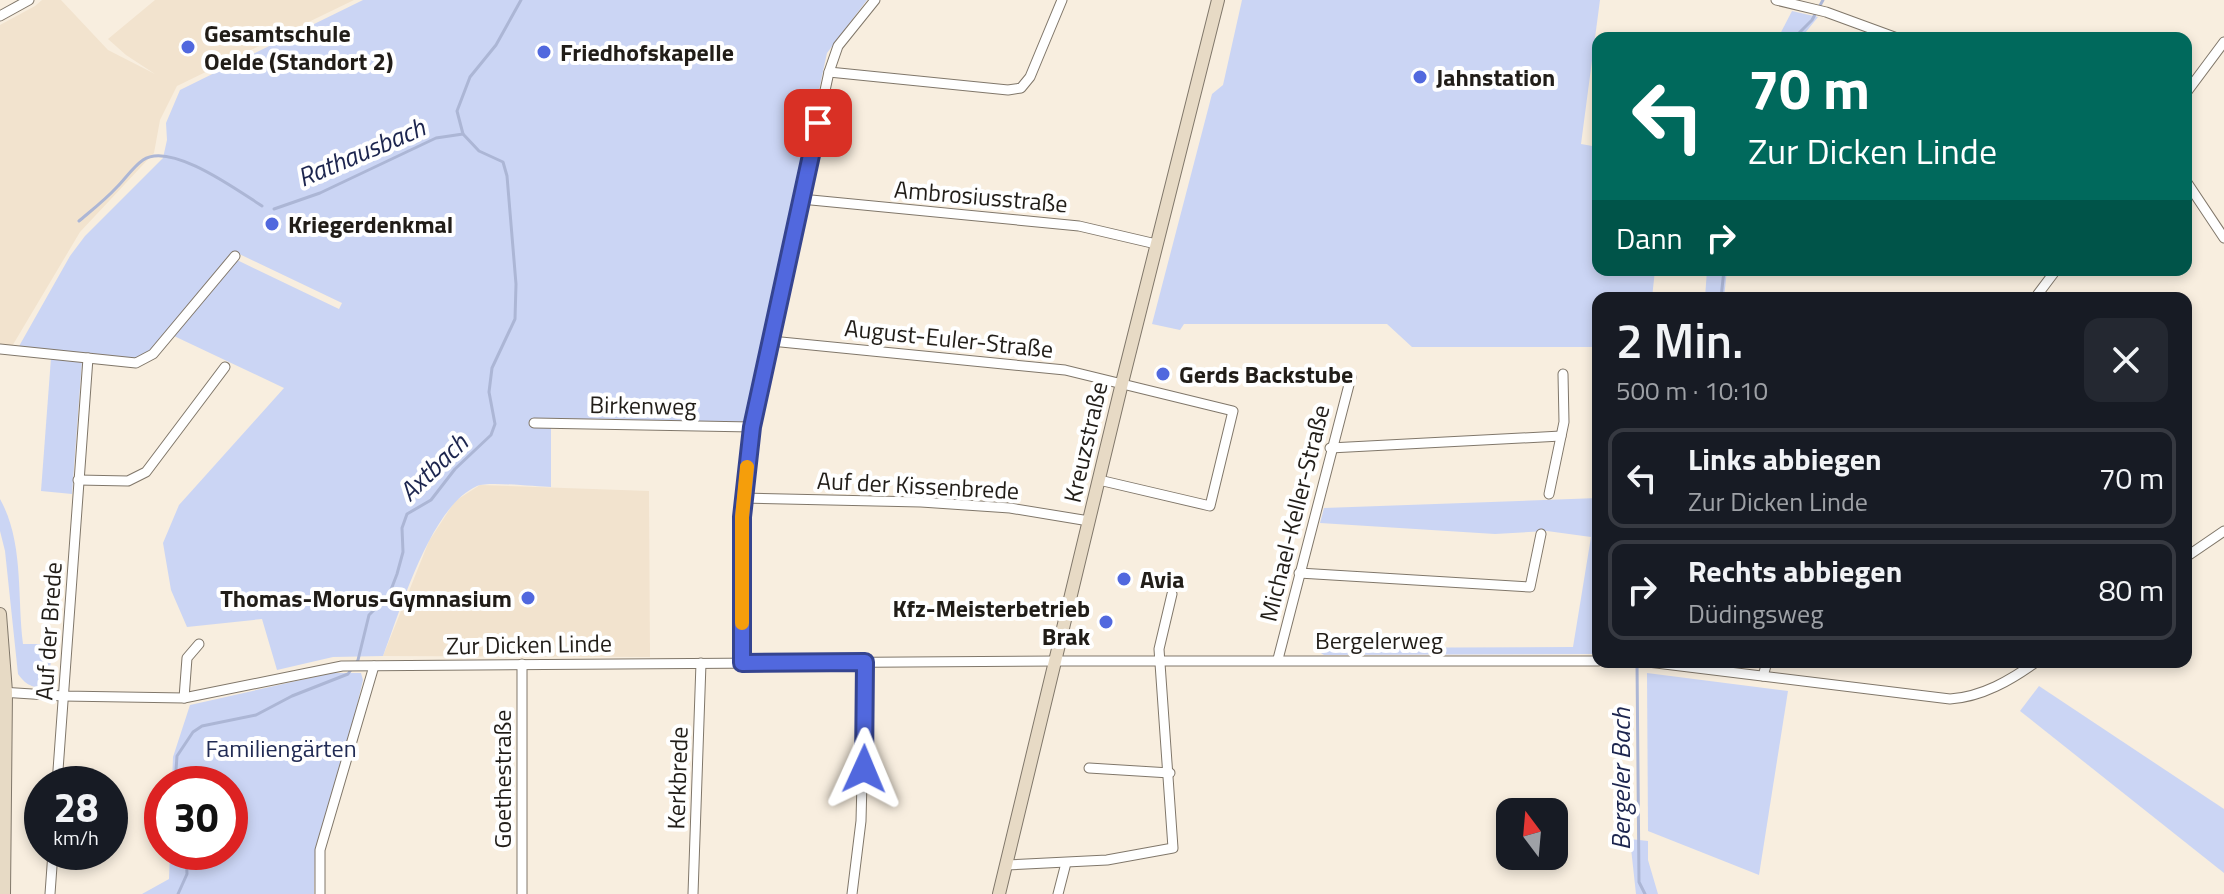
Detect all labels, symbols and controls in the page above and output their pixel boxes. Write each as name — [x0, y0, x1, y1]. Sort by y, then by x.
place label: Gesamtschule Oelde (Standort 2) — [204, 15, 393, 79]
place label: Friedhofskapelle — [560, 34, 734, 70]
marker: Gesamtschule Oelde (Standort 2) — [179, 38, 197, 56]
marker: Friedhofskapelle — [535, 43, 553, 61]
text: 70 m — [1748, 46, 1870, 131]
place label: Jahnstation — [1436, 59, 1555, 95]
icon: left — [1616, 64, 1720, 168]
marker: Jahnstation — [1411, 68, 1429, 86]
pin — [784, 89, 852, 157]
icon: arrive — [796, 101, 840, 145]
water label: Rathausbach — [291, 107, 432, 196]
text: Zur Dicken Linde — [1748, 123, 1997, 178]
street label: Ambrosiusstraße — [893, 170, 1069, 222]
place label: Kriegerdenkmal — [288, 206, 453, 242]
marker: Kriegerdenkmal — [263, 215, 281, 233]
text: Dann — [1616, 215, 1683, 261]
icon: right — [1699, 216, 1743, 260]
text: 2 Min. — [1616, 304, 1744, 377]
street label: August-Euler-Straße — [843, 309, 1055, 367]
button: close — [2084, 318, 2168, 402]
place label: Gerds Backstube — [1179, 356, 1353, 392]
marker: Gerds Backstube — [1154, 365, 1172, 383]
text: 500 m · 10:10 — [1616, 371, 1768, 410]
street label: Kreuzstraße — [1054, 378, 1116, 506]
street label: Birkenweg — [589, 386, 697, 424]
street label: Michael-Keller-Straße — [1250, 401, 1338, 625]
water label: Axtbach — [390, 423, 477, 510]
text: Links abbiegen — [1688, 436, 1882, 482]
text: 70 m — [2099, 455, 2164, 501]
icon: left — [1620, 456, 1664, 500]
street label: Auf der Kissenbrede — [816, 462, 1020, 508]
text: Zur Dicken Linde — [1688, 482, 1868, 521]
text: Rechts abbiegen — [1688, 548, 1902, 594]
street label: Auf der Brede — [25, 561, 71, 701]
place label: Avia — [1140, 561, 1185, 597]
text: 80 m — [2099, 567, 2164, 613]
icon: right — [1620, 568, 1664, 612]
marker: Avia — [1115, 570, 1133, 588]
place label: Thomas-Morus-Gymnasium — [220, 580, 512, 616]
marker: Thomas-Morus-Gymnasium — [519, 589, 537, 607]
place label: Kfz-Meisterbetrieb Brak — [893, 590, 1091, 654]
text: Düdingsweg — [1688, 594, 1824, 633]
marker: Kfz-Meisterbetrieb Brak — [1097, 613, 1115, 631]
street label: Bergelerweg — [1315, 622, 1443, 658]
street label: Zur Dicken Linde — [446, 625, 612, 663]
water label: Bergeler Bach — [1601, 707, 1640, 850]
street label: Goethestraße — [484, 710, 520, 848]
street label: Kerkbrede — [657, 726, 697, 830]
position arrow — [822, 727, 906, 811]
park label: Familiengärten — [205, 730, 357, 766]
speed limit sign: 30 — [144, 766, 248, 870]
text: 28 — [54, 777, 98, 838]
north arrow — [1496, 798, 1568, 870]
map controls — [1496, 798, 1568, 870]
text: km/h — [53, 822, 99, 853]

